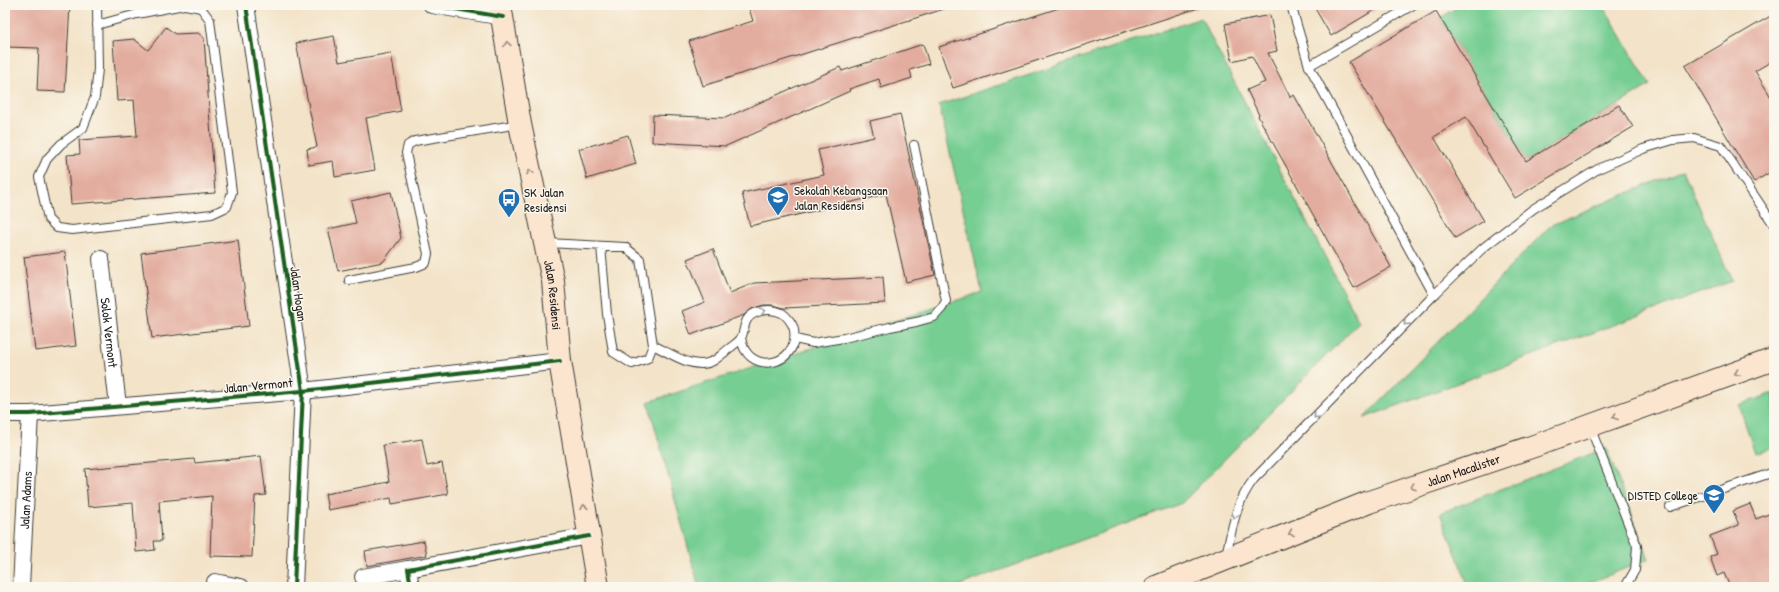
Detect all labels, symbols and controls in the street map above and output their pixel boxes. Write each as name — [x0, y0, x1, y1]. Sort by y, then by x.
one-way arrow — [503, 41, 512, 47]
one-way arrow — [527, 169, 535, 175]
place label: Sekolah Kebangsaan Jalan Residensi — [794, 181, 888, 214]
place label: SK Jalan Residensi — [524, 183, 567, 216]
school or university icon: Sekolah Kebangsaan Jalan Residensi — [765, 184, 791, 217]
bus stop icon: SK Jalan Residensi — [496, 186, 522, 219]
street label: Jalan Residensi — [540, 258, 566, 331]
street label: Jalan Hogan — [286, 265, 312, 323]
street label: Solok Vermont — [97, 297, 123, 369]
one-way arrow — [760, 307, 766, 316]
one-way arrow — [1404, 318, 1411, 326]
one-way arrow — [1734, 368, 1741, 376]
street label: Jalan Vermont — [223, 373, 294, 397]
one-way arrow — [1313, 411, 1320, 419]
one-way arrow — [1612, 412, 1619, 421]
street label: Jalan Macalister — [1424, 449, 1502, 491]
street label: Jalan Adams — [15, 471, 36, 529]
one-way arrow — [1410, 482, 1417, 491]
school or university icon: DISTED College — [1701, 482, 1727, 515]
place label: DISTED College — [1628, 486, 1698, 504]
one-way arrow — [581, 504, 589, 510]
one-way arrow — [1231, 512, 1240, 519]
one-way arrow — [1288, 528, 1296, 536]

